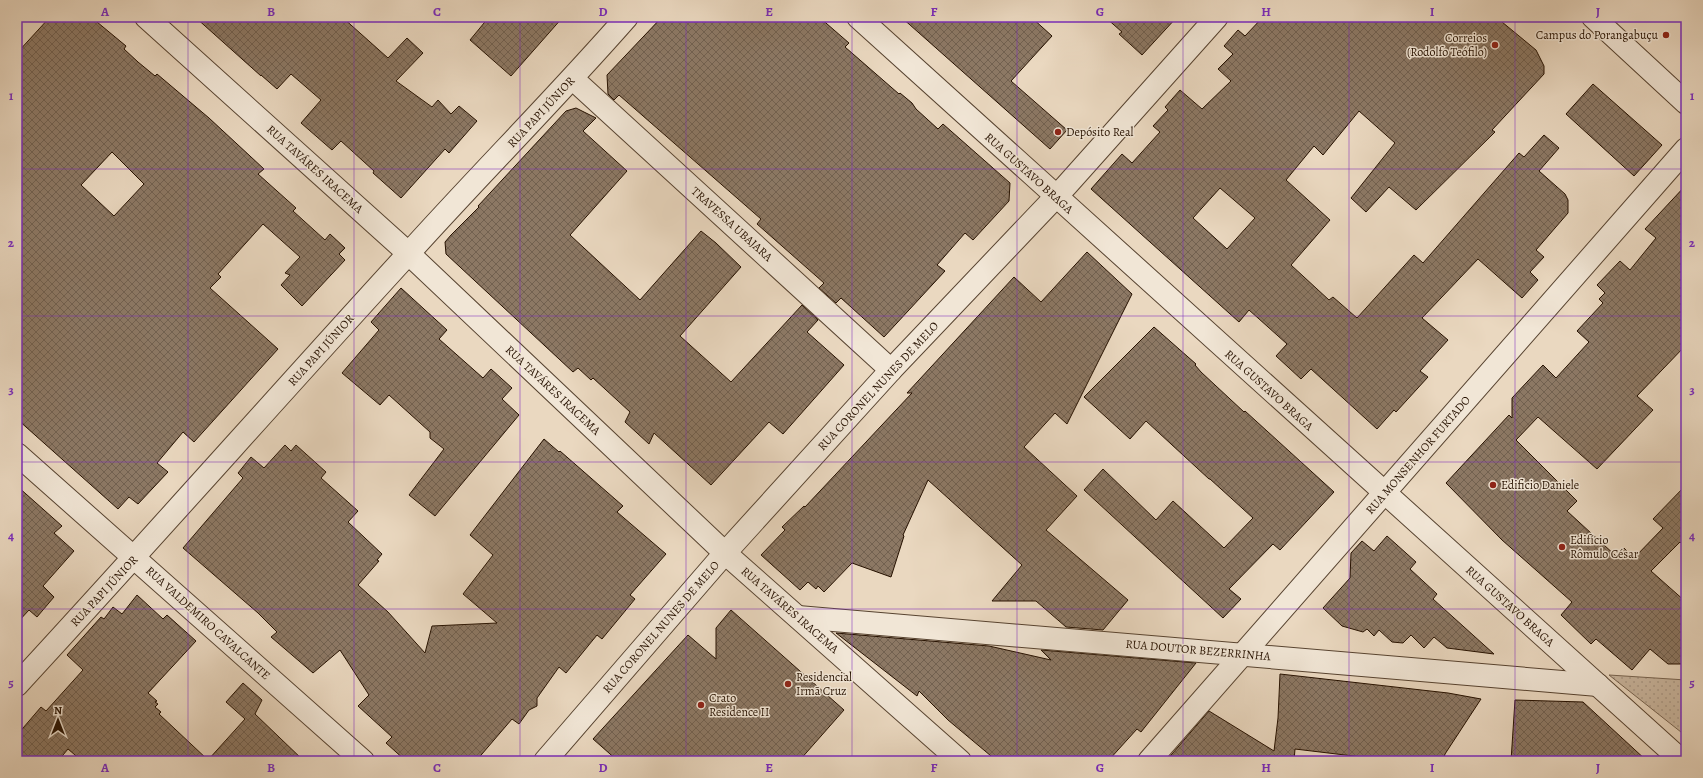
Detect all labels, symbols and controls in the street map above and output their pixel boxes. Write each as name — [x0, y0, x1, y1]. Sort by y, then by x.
text: A — [100, 3, 110, 20]
text: B — [267, 3, 275, 20]
text: C — [433, 3, 441, 20]
text: D — [598, 3, 608, 20]
text: E — [765, 3, 773, 20]
text: F — [931, 3, 938, 20]
text: G — [1096, 3, 1104, 20]
text: H — [1261, 3, 1271, 20]
text: I — [1430, 3, 1435, 20]
text: J — [1596, 3, 1600, 20]
place label: Campus do Porangabuçu — [1536, 27, 1658, 43]
place label: Correios (Rodolfo Teófilo) — [1407, 30, 1487, 60]
marker: Campus do Porangabuçu — [1661, 30, 1671, 40]
marker: Correios (Rodolfo Teófilo) — [1490, 40, 1500, 50]
street label: RUA PAPI JÚNIOR — [504, 72, 579, 151]
text: 1 — [9, 87, 14, 104]
text: 1 — [1690, 87, 1695, 104]
street label: RUA TAVÁRES IRACEMA — [263, 121, 367, 217]
place label: Depósito Real — [1066, 124, 1134, 140]
marker: Depósito Real — [1053, 127, 1063, 137]
street label: RUA GUSTAVO BRAGA — [981, 129, 1077, 218]
street label: TRAVESSA UBAJARA — [688, 183, 777, 265]
text: 2 — [8, 234, 15, 251]
text: 2 — [1689, 234, 1696, 251]
street label: RUA PAPI JÚNIOR — [284, 310, 358, 389]
street label: RUA CORONEL NUNES DE MELO — [814, 318, 942, 454]
street label: RUA TAVÁRES IRACEMA — [502, 342, 605, 439]
street label: RUA GUSTAVO BRAGA — [1221, 346, 1317, 435]
text: 3 — [8, 381, 14, 398]
text: 3 — [1689, 381, 1695, 398]
street label: RUA MONSENHOR FURTADO — [1362, 392, 1474, 518]
place label: Edificio Daniele — [1501, 477, 1579, 493]
marker: Edificio Daniele — [1488, 480, 1498, 490]
text: 4 — [8, 527, 14, 544]
text: 4 — [1689, 527, 1695, 544]
place label: Edifício Rômulo César — [1570, 532, 1639, 562]
marker: Edifício Rômulo César — [1557, 542, 1567, 552]
street label: RUA PAPI JÚNIOR — [67, 551, 142, 630]
street label: RUA CORONEL NUNES DE MELO — [599, 557, 723, 697]
street label: RUA GUSTAVO BRAGA — [1462, 562, 1558, 651]
street label: RUA VALDEMIRO CAVALCANTE — [142, 563, 274, 683]
street label: RUA TAVÁRES IRACEMA — [738, 563, 843, 658]
street label: RUA DOUTOR BEZERRINHA — [1125, 636, 1272, 664]
place label: Residencial Irmã Cruz — [796, 669, 852, 699]
text: 5 — [8, 674, 14, 691]
text: 5 — [1689, 674, 1695, 691]
marker: Residencial Irmã Cruz — [783, 679, 793, 689]
place label: Crato Residence II — [709, 690, 769, 720]
north arrow — [38, 700, 78, 740]
marker: Crato Residence II — [696, 700, 706, 710]
text: N — [54, 703, 62, 718]
text: A — [100, 759, 110, 776]
text: B — [267, 759, 275, 776]
text: C — [433, 759, 441, 776]
text: D — [598, 759, 608, 776]
text: E — [765, 759, 773, 776]
text: F — [931, 759, 938, 776]
text: G — [1096, 759, 1104, 776]
text: H — [1261, 759, 1271, 776]
text: I — [1430, 759, 1435, 776]
text: J — [1596, 759, 1600, 776]

